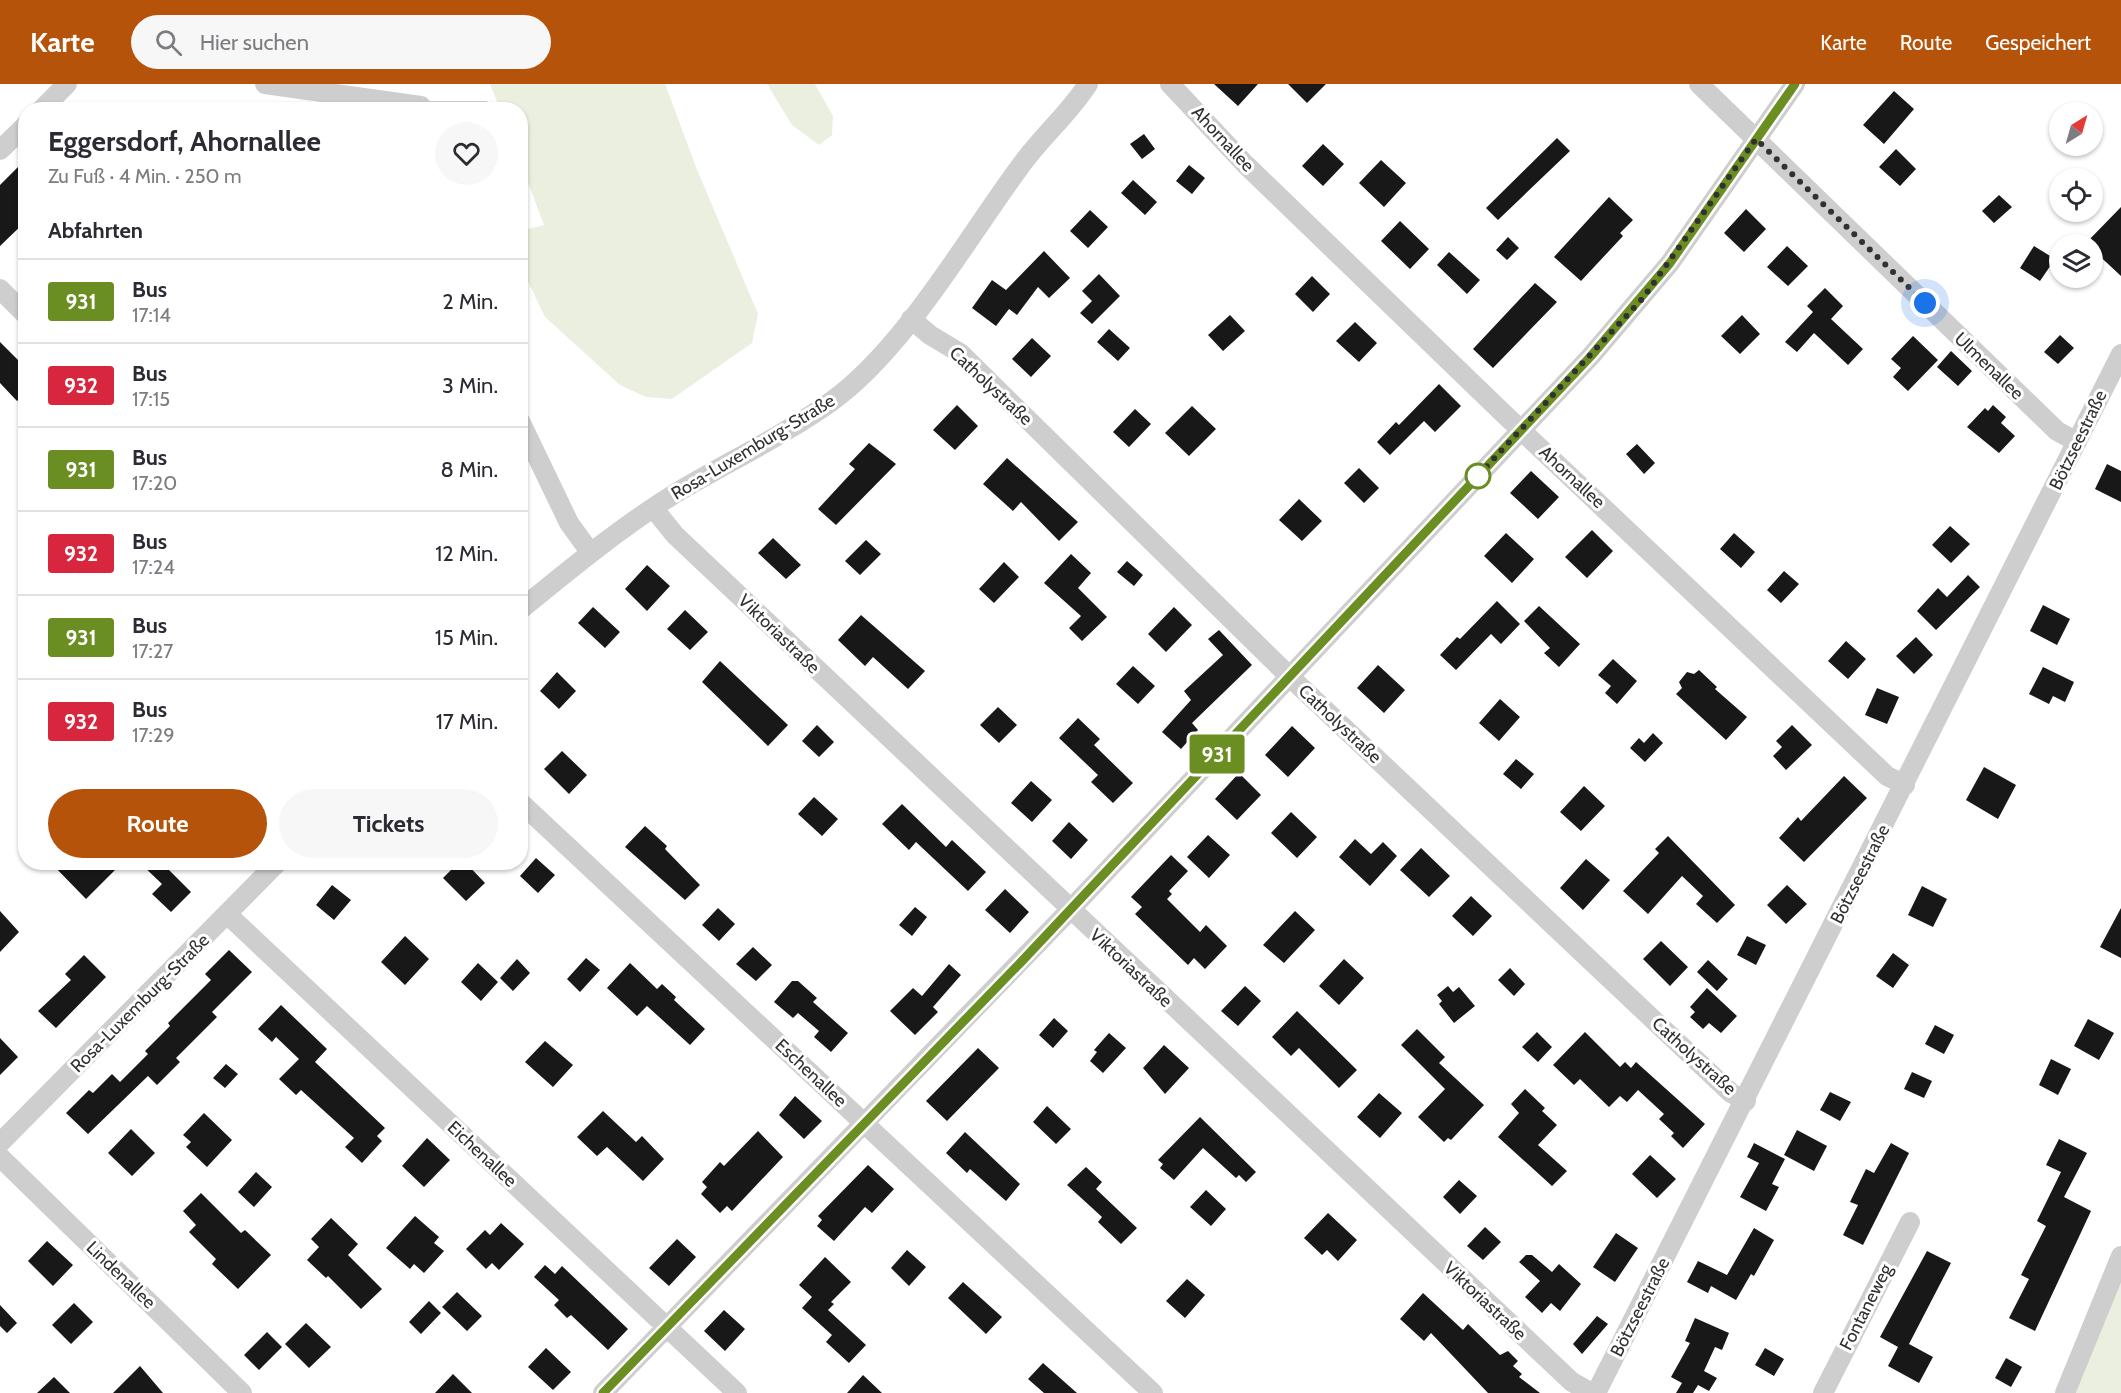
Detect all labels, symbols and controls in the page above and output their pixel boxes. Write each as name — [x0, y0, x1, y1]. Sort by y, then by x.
search box — [131, 15, 551, 69]
text: Karte — [30, 25, 95, 59]
icon: search — [152, 26, 185, 59]
text: Hier suchen — [200, 29, 309, 56]
text: Karte — [1820, 30, 1867, 55]
text: Route — [1900, 30, 1952, 55]
text: Gespeichert — [1985, 30, 2091, 55]
street label: Ahornallee — [1187, 102, 1259, 176]
north arrow — [2049, 102, 2103, 156]
map controls — [2049, 102, 2103, 288]
button: heart — [435, 122, 498, 185]
text: Eggersdorf, Ahornallee — [48, 124, 321, 158]
text: Zu Fuß · 4 Min. · 250 m — [48, 164, 242, 188]
button: locate — [2049, 168, 2103, 222]
text: Abfahrten — [48, 217, 143, 244]
button: layers — [2049, 234, 2103, 288]
text: Bus — [132, 276, 167, 303]
text: 2 Min. — [442, 288, 498, 315]
your location — [1910, 288, 1940, 318]
text: 931 — [66, 289, 96, 314]
text: 17:14 — [132, 303, 171, 327]
street label: Ulmenallee — [1950, 328, 2028, 404]
street label: Catholystraße — [945, 342, 1037, 430]
text: Bus — [132, 360, 167, 387]
text: 3 Min. — [442, 372, 498, 399]
text: 932 — [64, 373, 98, 398]
text: 17:15 — [132, 387, 170, 411]
street label: Bötzseestraße — [2044, 387, 2112, 493]
street label: Rosa-Luxemburg-Straße — [667, 389, 839, 505]
street label: Ahornallee — [1535, 441, 1609, 513]
text: Bus — [132, 444, 167, 471]
text: 8 Min. — [441, 456, 498, 483]
text: 931 — [66, 457, 96, 482]
unlabelled marker — [1465, 463, 1491, 489]
text: 17:20 — [132, 471, 177, 495]
text: Bus — [132, 528, 167, 555]
text: 12 Min. — [435, 540, 498, 567]
text: 932 — [64, 541, 98, 566]
text: 17:24 — [132, 555, 175, 579]
street label: Viktoriastraße — [734, 590, 824, 678]
text: Bus — [132, 612, 167, 639]
text: 15 Min. — [435, 624, 498, 651]
text: 931 — [66, 625, 96, 650]
text: 17:27 — [132, 639, 173, 663]
street label: Catholystraße — [1294, 680, 1386, 768]
text: Bus — [132, 696, 167, 723]
text: 17 Min. — [436, 708, 498, 735]
text: 932 — [64, 709, 98, 734]
text: 17:29 — [132, 723, 175, 747]
line badge: 931 — [1182, 734, 1252, 774]
text: 931 — [1202, 742, 1232, 767]
button: Route — [48, 789, 267, 858]
button: Tickets — [279, 789, 498, 858]
street label: Bötzseestraße — [1826, 821, 1894, 927]
street label: Viktoriastraße — [1085, 924, 1177, 1012]
street label: Rosa-Luxemburg-Straße — [66, 929, 214, 1077]
street label: Catholystraße — [1647, 1012, 1741, 1100]
street label: Eschenallee — [771, 1034, 851, 1112]
street label: Eichenallee — [443, 1116, 521, 1192]
street label: Lindenallee — [82, 1237, 160, 1313]
street label: Bötzseestraße — [1606, 1254, 1674, 1360]
street label: Viktoriastraße — [1439, 1257, 1531, 1345]
street label: Fontaneweg — [1835, 1259, 1898, 1354]

